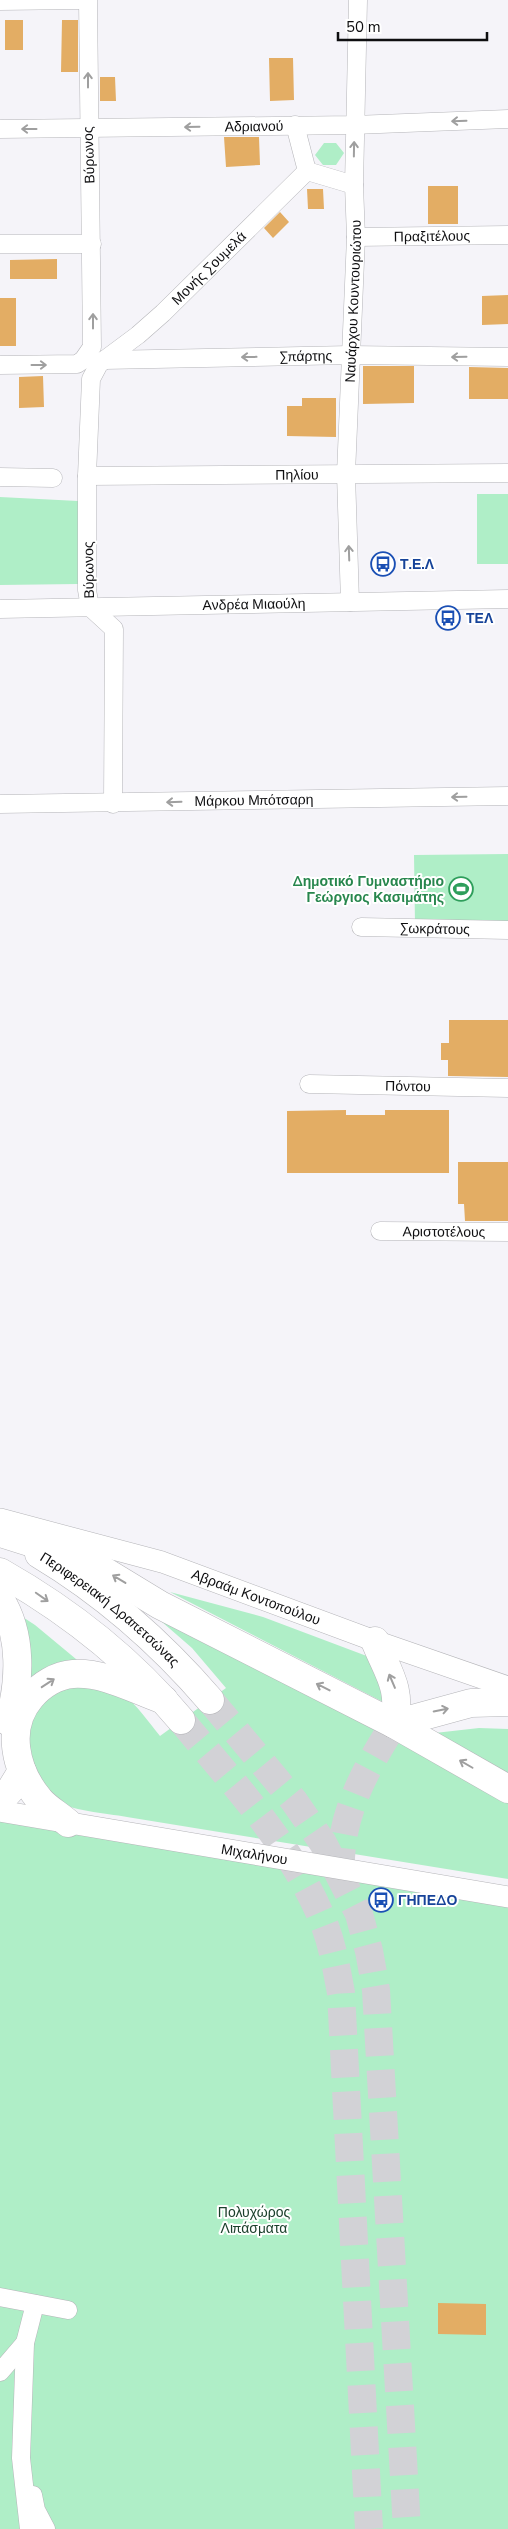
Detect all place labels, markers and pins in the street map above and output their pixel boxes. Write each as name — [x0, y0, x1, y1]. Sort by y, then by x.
bus stop icon: Τ.Ε.Λ — [370, 551, 396, 577]
place label: Τ.Ε.Λ — [400, 555, 435, 574]
bus stop icon: ΤΕΛ — [435, 605, 461, 631]
place label: ΤΕΛ — [466, 609, 494, 628]
place label: Δημοτικό Γυμναστήριο Γεώργιος Κασιμάτης — [292, 872, 444, 907]
sports icon: Δημοτικό Γυμναστήριο Γεώργιος Κασιμάτης — [448, 876, 474, 902]
bus stop icon: ΓΗΠΕΔΟ — [368, 1887, 394, 1913]
place label: ΓΗΠΕΔΟ — [398, 1891, 457, 1910]

